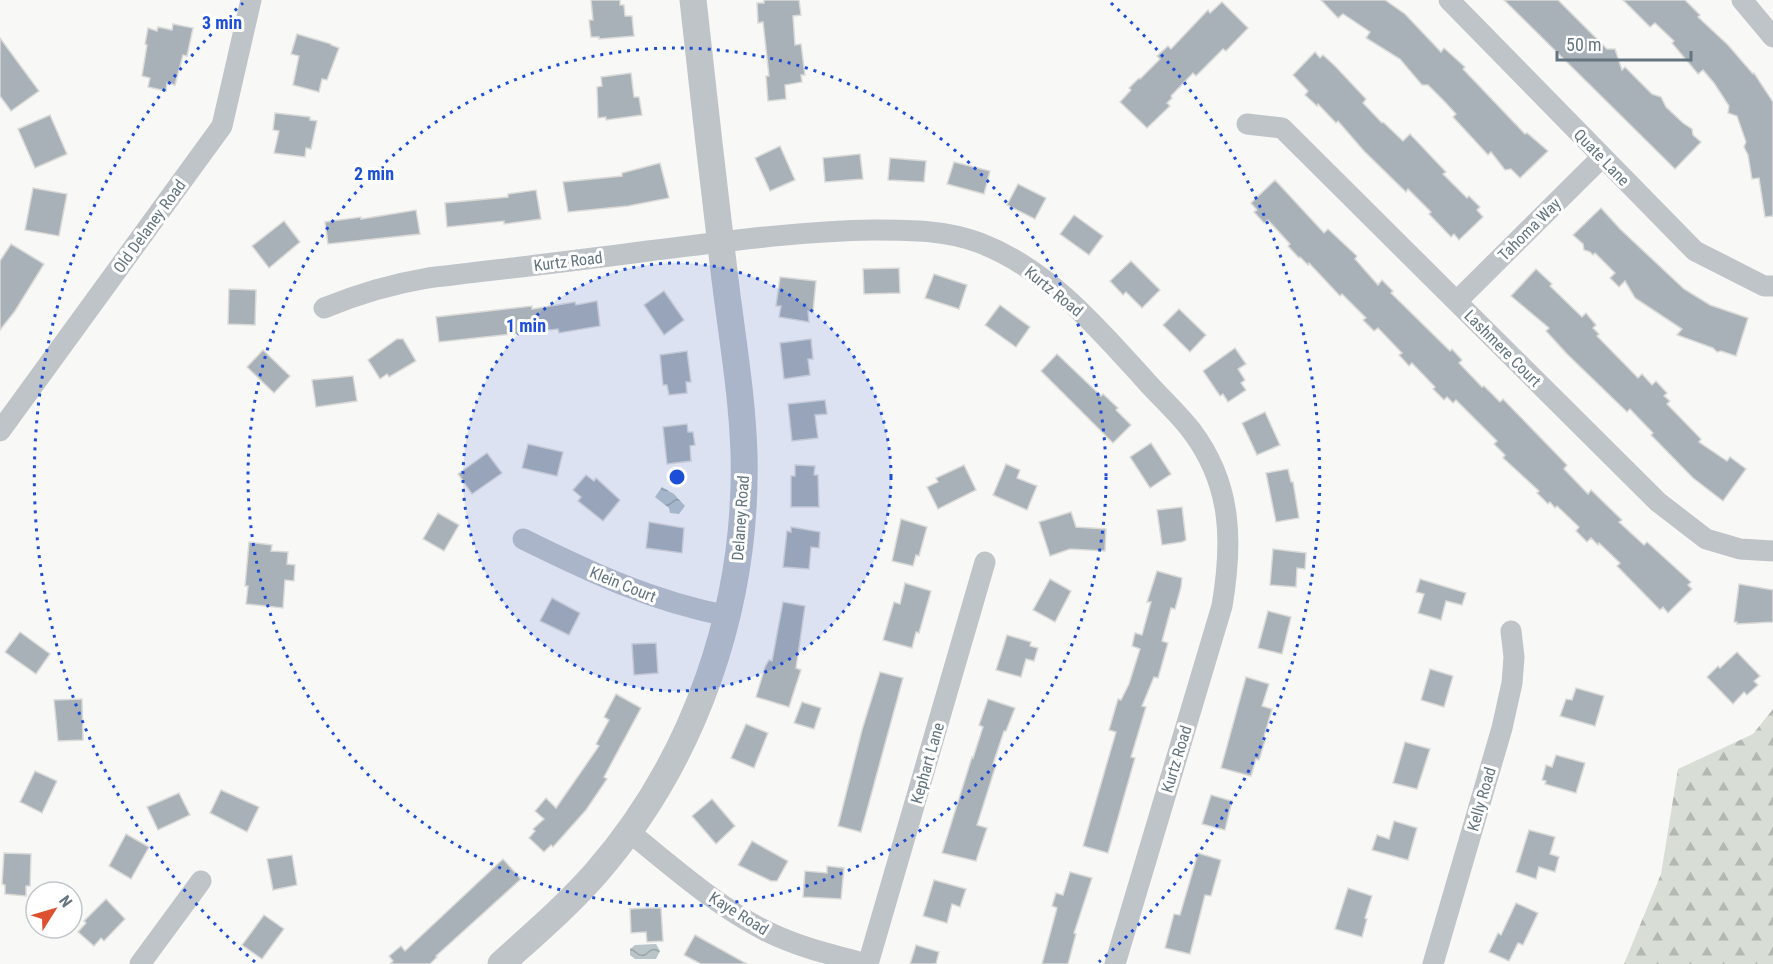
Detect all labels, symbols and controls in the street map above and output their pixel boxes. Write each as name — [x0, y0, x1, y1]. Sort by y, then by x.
text: 3 min — [202, 12, 242, 33]
scale bar — [1557, 24, 1690, 62]
text: 50 m — [1566, 34, 1601, 55]
street label: Quate Lane — [1570, 125, 1633, 190]
text: 2 min — [354, 163, 394, 184]
street label: Old Delaney Road — [109, 176, 190, 277]
street label: Tahoma Way — [1494, 194, 1565, 264]
street label: Kurtz Road — [533, 248, 604, 275]
street label: Kurtz Road — [1021, 262, 1087, 321]
street label: Lashmere Court — [1460, 306, 1545, 391]
text: 1 min — [506, 315, 546, 336]
centre of rings — [667, 467, 687, 487]
street label: Delaney Road — [728, 475, 753, 561]
street label: Klein Court — [587, 563, 659, 606]
street label: Kephart Lane — [907, 720, 948, 806]
street label: Kurtz Road — [1157, 723, 1196, 795]
street label: Kelly Road — [1463, 765, 1500, 833]
north arrow — [24, 880, 84, 940]
street label: Kaye Road — [706, 888, 772, 939]
text: N — [55, 892, 76, 911]

